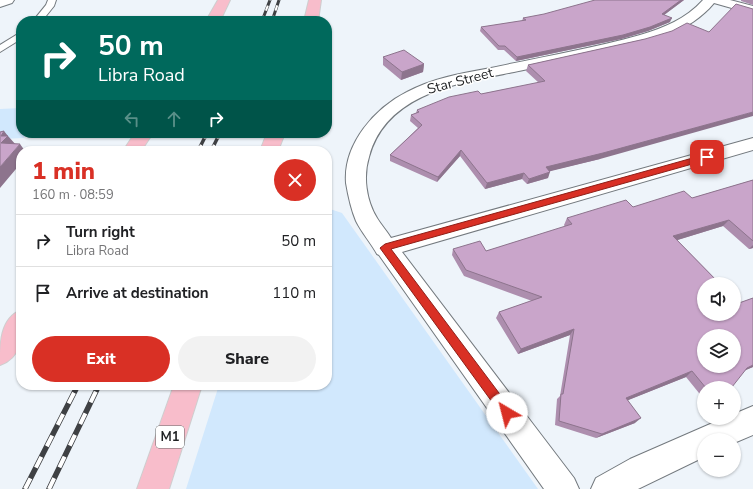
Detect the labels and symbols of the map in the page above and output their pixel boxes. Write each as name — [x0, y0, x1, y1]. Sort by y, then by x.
street label: Star Street — [425, 63, 495, 99]
pin — [690, 140, 724, 174]
position arrow — [486, 392, 528, 434]
road number: M1 — [156, 426, 184, 448]

